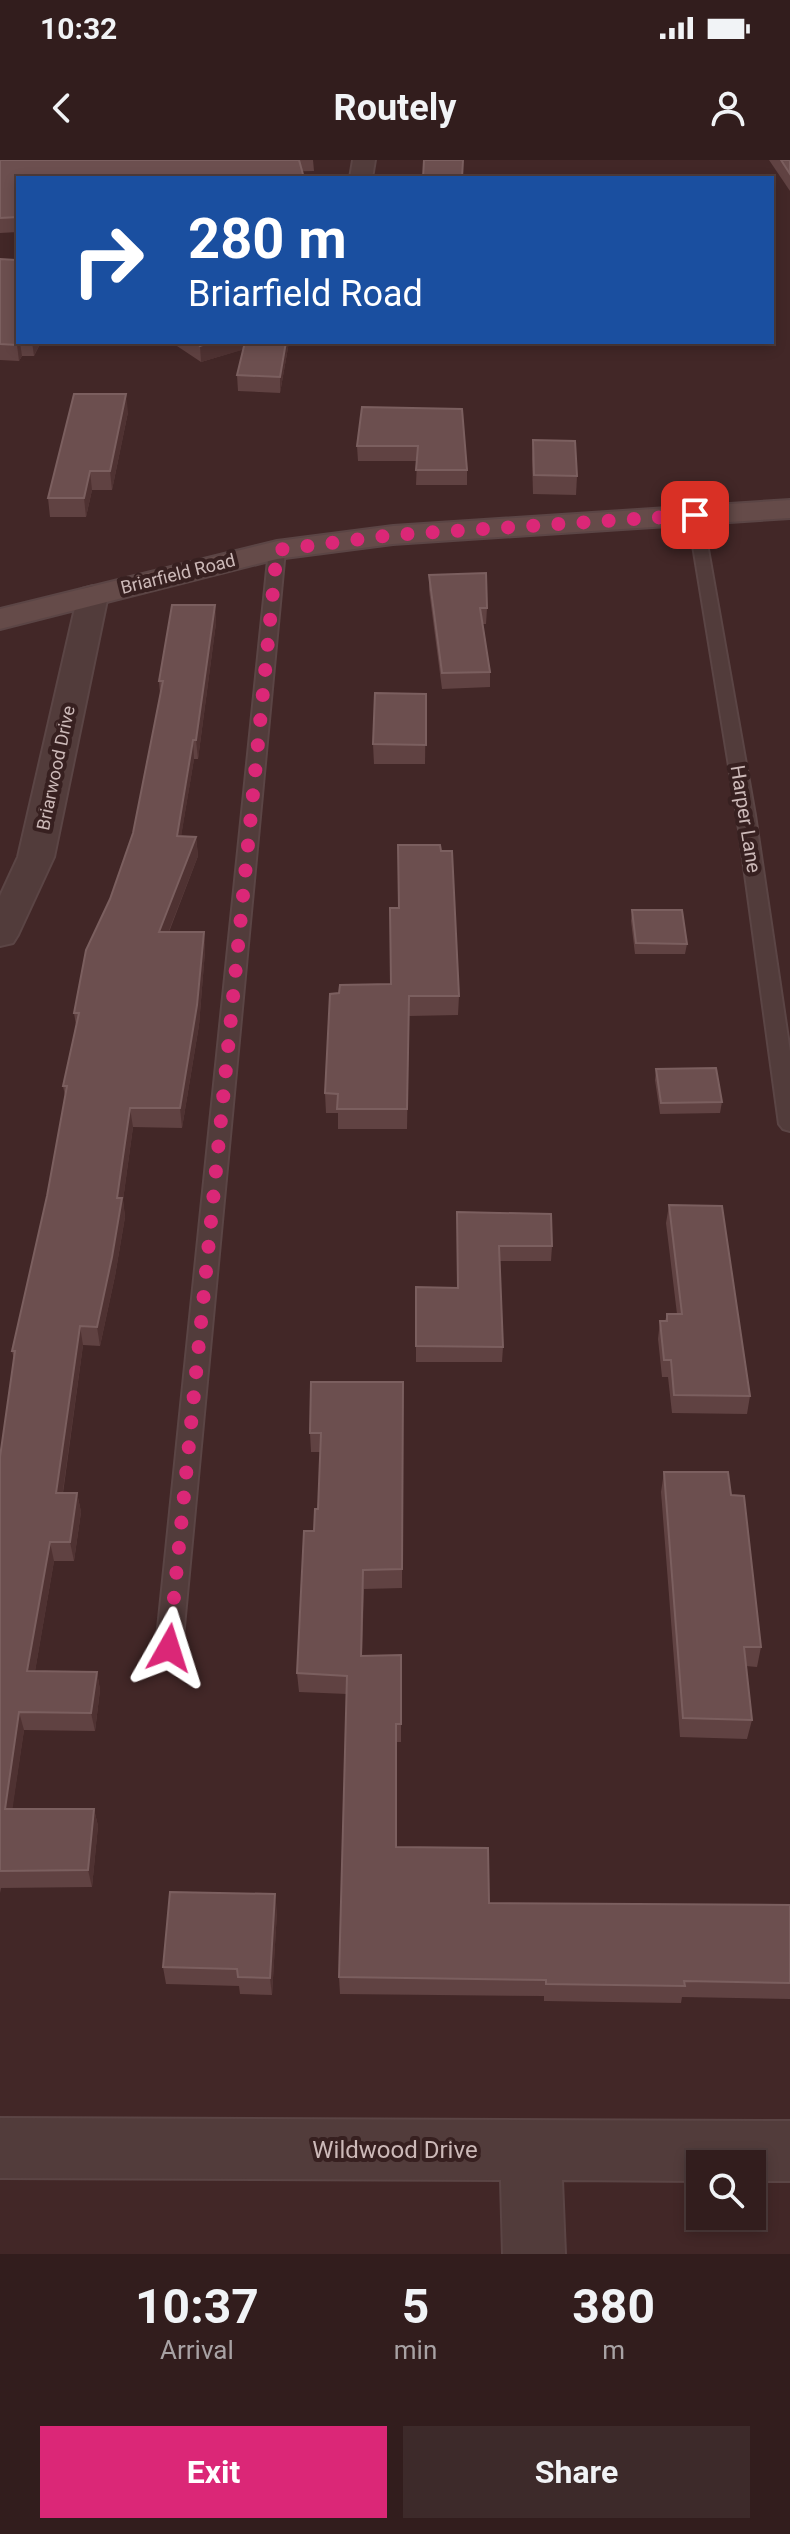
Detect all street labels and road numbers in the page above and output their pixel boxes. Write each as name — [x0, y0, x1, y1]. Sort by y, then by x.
street label: Briarfield Road — [118, 549, 237, 598]
street label: Briarwood Drive — [32, 704, 79, 832]
street label: Harper Lane — [726, 763, 766, 875]
street label: Wildwood Drive — [312, 2136, 478, 2164]

